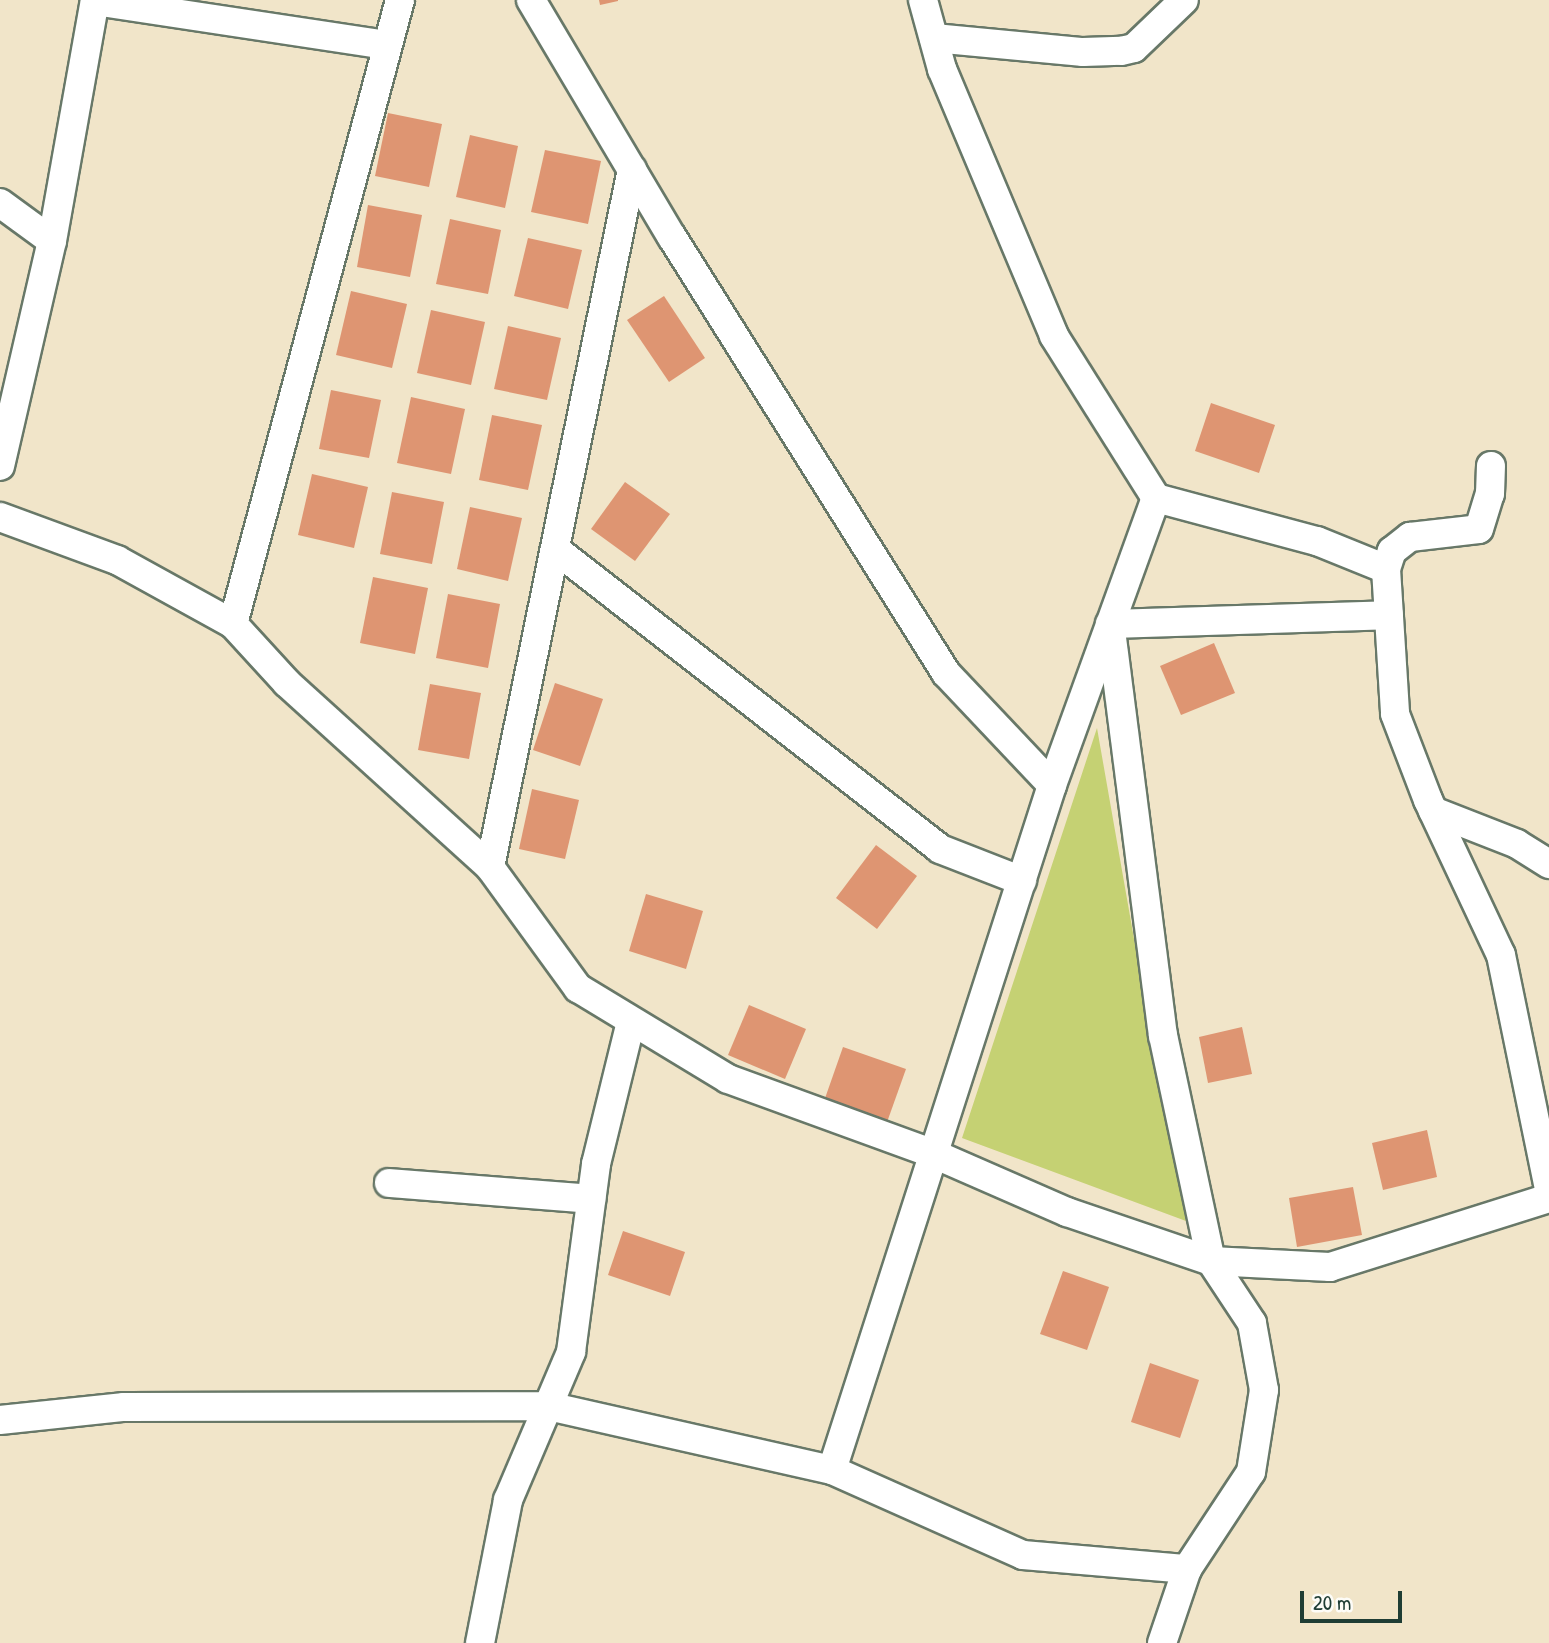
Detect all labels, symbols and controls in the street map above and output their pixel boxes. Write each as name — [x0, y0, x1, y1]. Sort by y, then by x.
scale bar — [1304, 1576, 1406, 1620]
text: 20 m — [1313, 1588, 1351, 1617]

